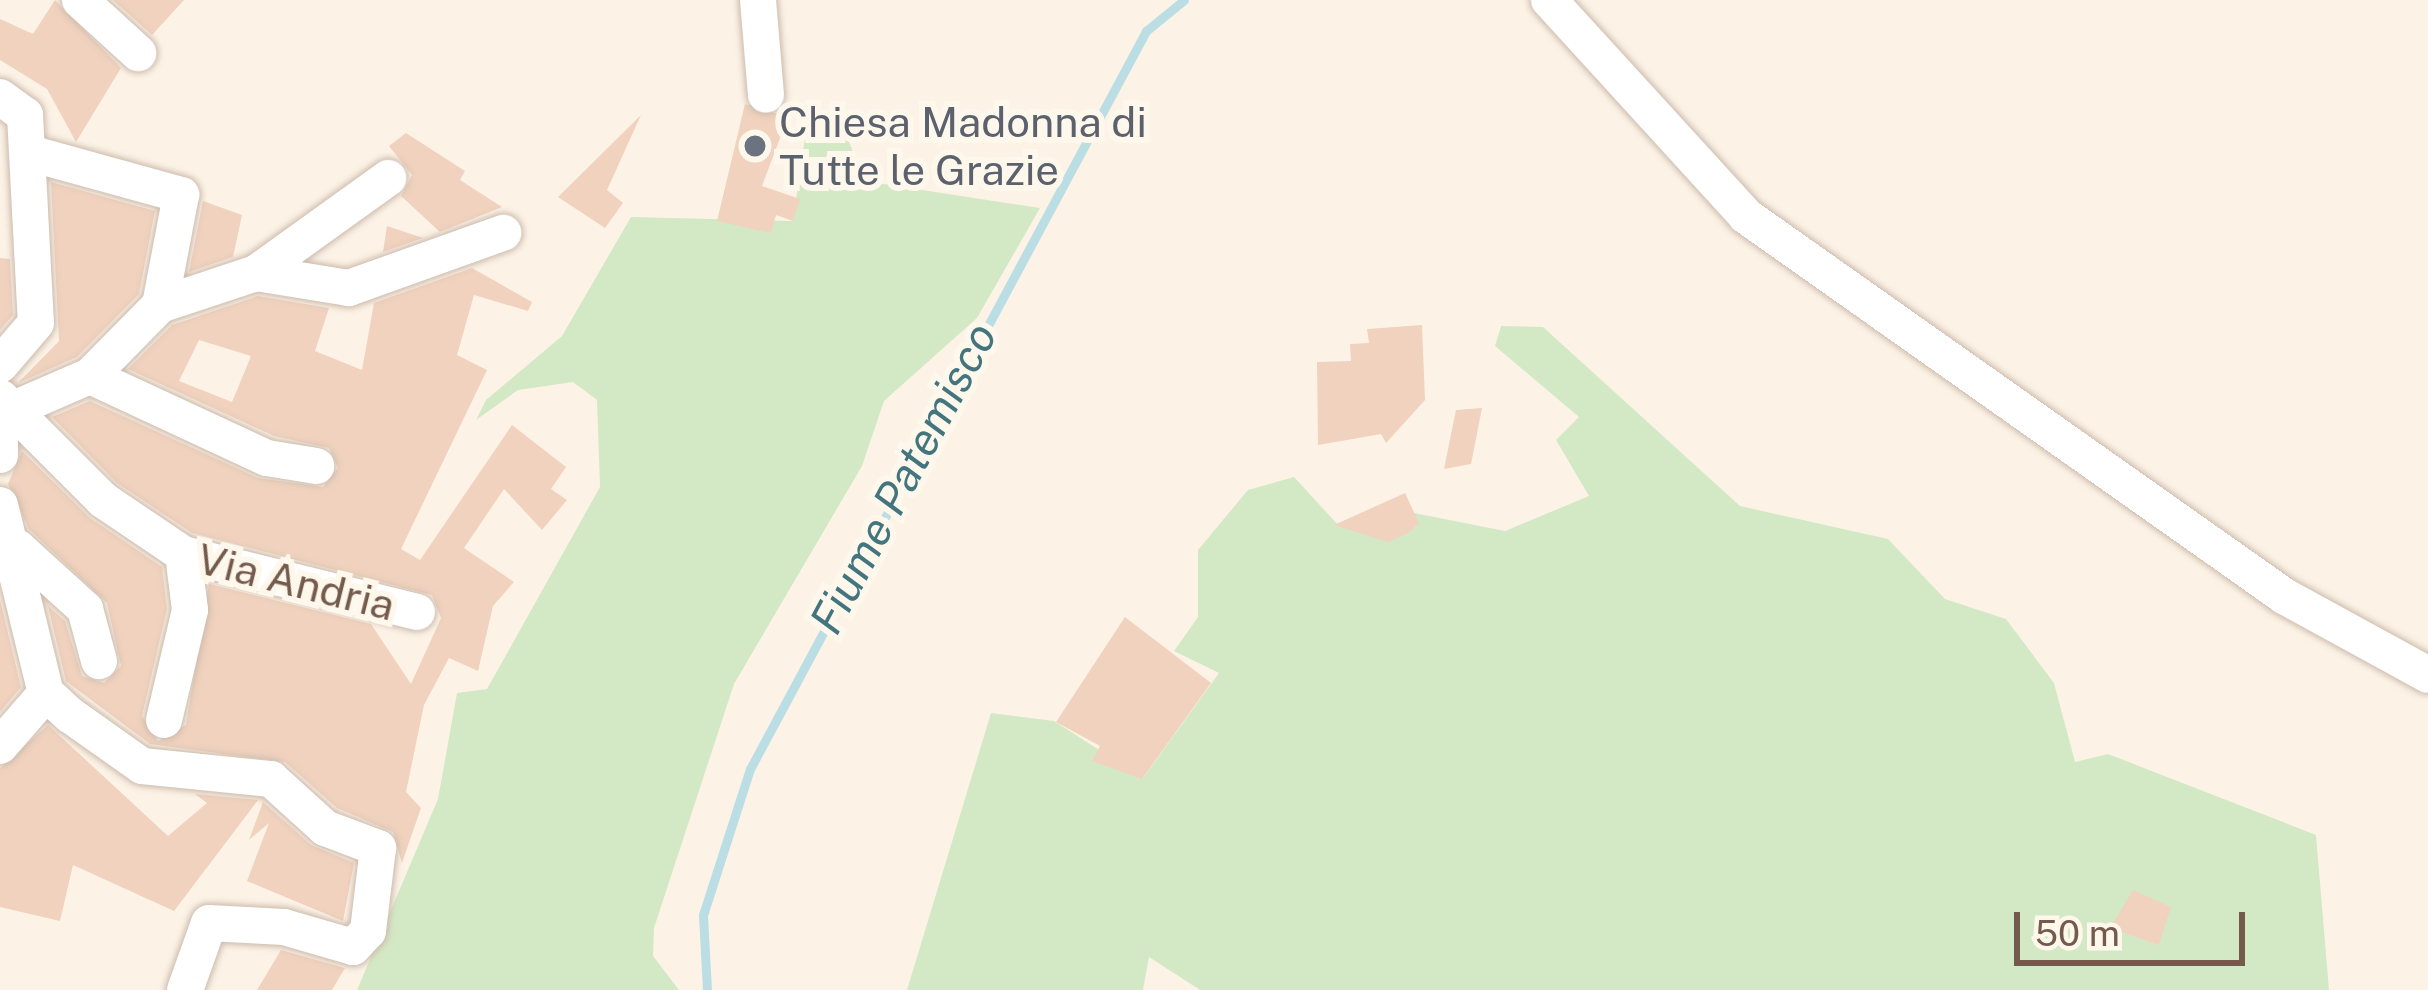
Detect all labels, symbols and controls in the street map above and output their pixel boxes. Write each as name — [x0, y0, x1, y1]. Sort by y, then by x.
place label: Chiesa Madonna di Tutte le Grazie — [779, 97, 1148, 195]
marker: Chiesa Madonna di Tutte le Grazie — [742, 133, 768, 159]
water label: Fiume Patemisco — [798, 313, 1008, 643]
street label: Via Andria — [192, 533, 400, 631]
scale bar — [2020, 888, 2251, 962]
text: 50 m — [2035, 912, 2120, 954]

